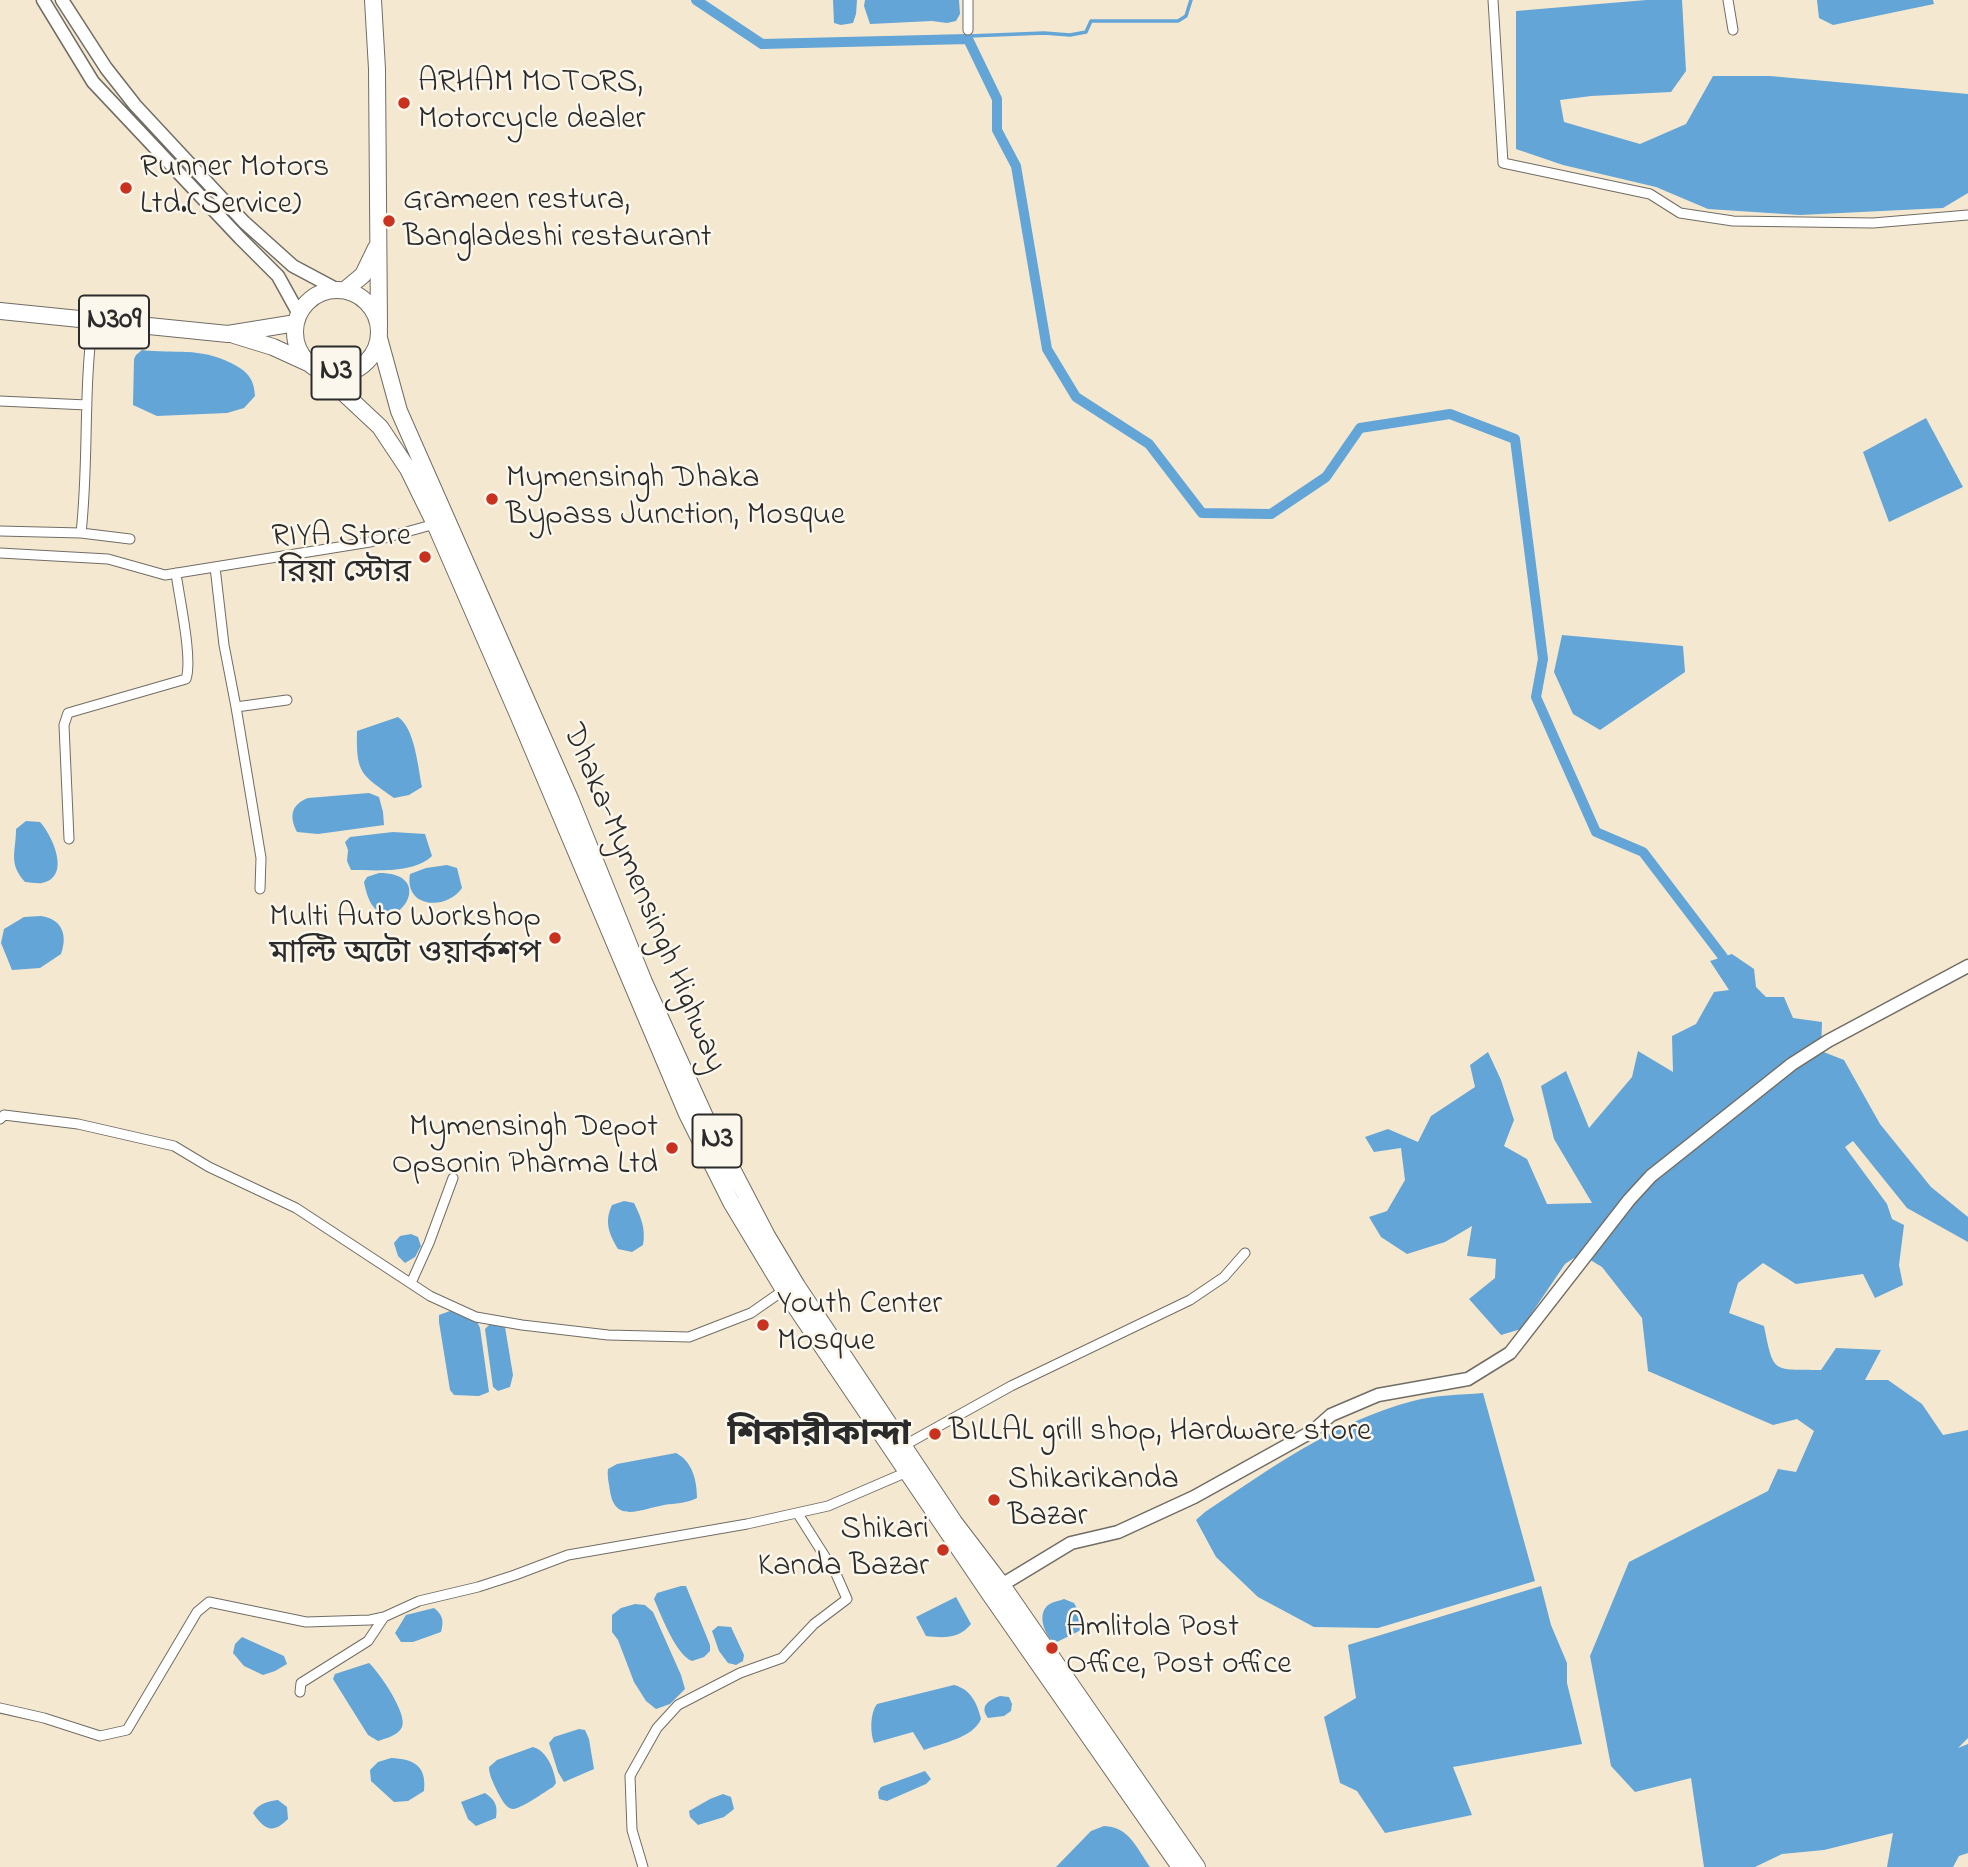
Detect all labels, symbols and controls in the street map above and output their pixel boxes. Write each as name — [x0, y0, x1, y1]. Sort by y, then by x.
place label: ARHAM MOTORS, Motorcycle dealer — [418, 66, 645, 141]
marker: ARHAM MOTORS, Motorcycle dealer — [396, 95, 412, 111]
place label: Runner Motors Ltd.(Service) — [140, 151, 329, 226]
marker: Runner Motors Ltd.(Service) — [118, 180, 134, 196]
place label: Grameen restura, Bangladeshi restaurant — [403, 184, 711, 259]
marker: Grameen restura, Bangladeshi restaurant — [381, 213, 397, 229]
road number: N309 — [79, 296, 149, 348]
road number: N3 — [312, 346, 360, 400]
place label: Mymensingh Dhaka Bypass Junction, Mosque — [506, 462, 845, 537]
marker: Mymensingh Dhaka Bypass Junction, Mosque — [484, 491, 500, 507]
place label: RIYA Store রিয়া স্টোর — [271, 520, 411, 595]
marker: RIYA Store রিয়া স্টোর — [417, 549, 433, 565]
street label: Dhaka-Mymensingh Highway — [551, 719, 733, 1079]
place label: Multi Auto Workshop মাল্টি অটো ওয়ার্কশপ — [269, 901, 541, 976]
marker: Multi Auto Workshop মাল্টি অটো ওয়ার্কশপ — [547, 930, 563, 946]
place label: Mymensingh Depot Opsonin Pharma Ltd — [392, 1111, 658, 1186]
road number: N3 — [692, 1114, 742, 1168]
marker: Mymensingh Depot Opsonin Pharma Ltd — [664, 1140, 680, 1156]
place label: Youth Center Mosque — [777, 1288, 942, 1363]
marker: Youth Center Mosque — [755, 1317, 771, 1333]
place label: BILLAL grill shop, Hardware store — [949, 1415, 1371, 1453]
district label: শিকারীকান্দা — [727, 1417, 911, 1459]
marker: BILLAL grill shop, Hardware store — [927, 1426, 943, 1442]
place label: Shikarikanda Bazar — [1008, 1463, 1179, 1538]
marker: Shikarikanda Bazar — [986, 1492, 1002, 1508]
place label: Shikari Kanda Bazar — [758, 1513, 929, 1588]
marker: Shikari Kanda Bazar — [935, 1542, 951, 1558]
place label: Amlitola Post Office, Post office — [1066, 1611, 1292, 1686]
marker: Amlitola Post Office, Post office — [1044, 1640, 1060, 1656]

